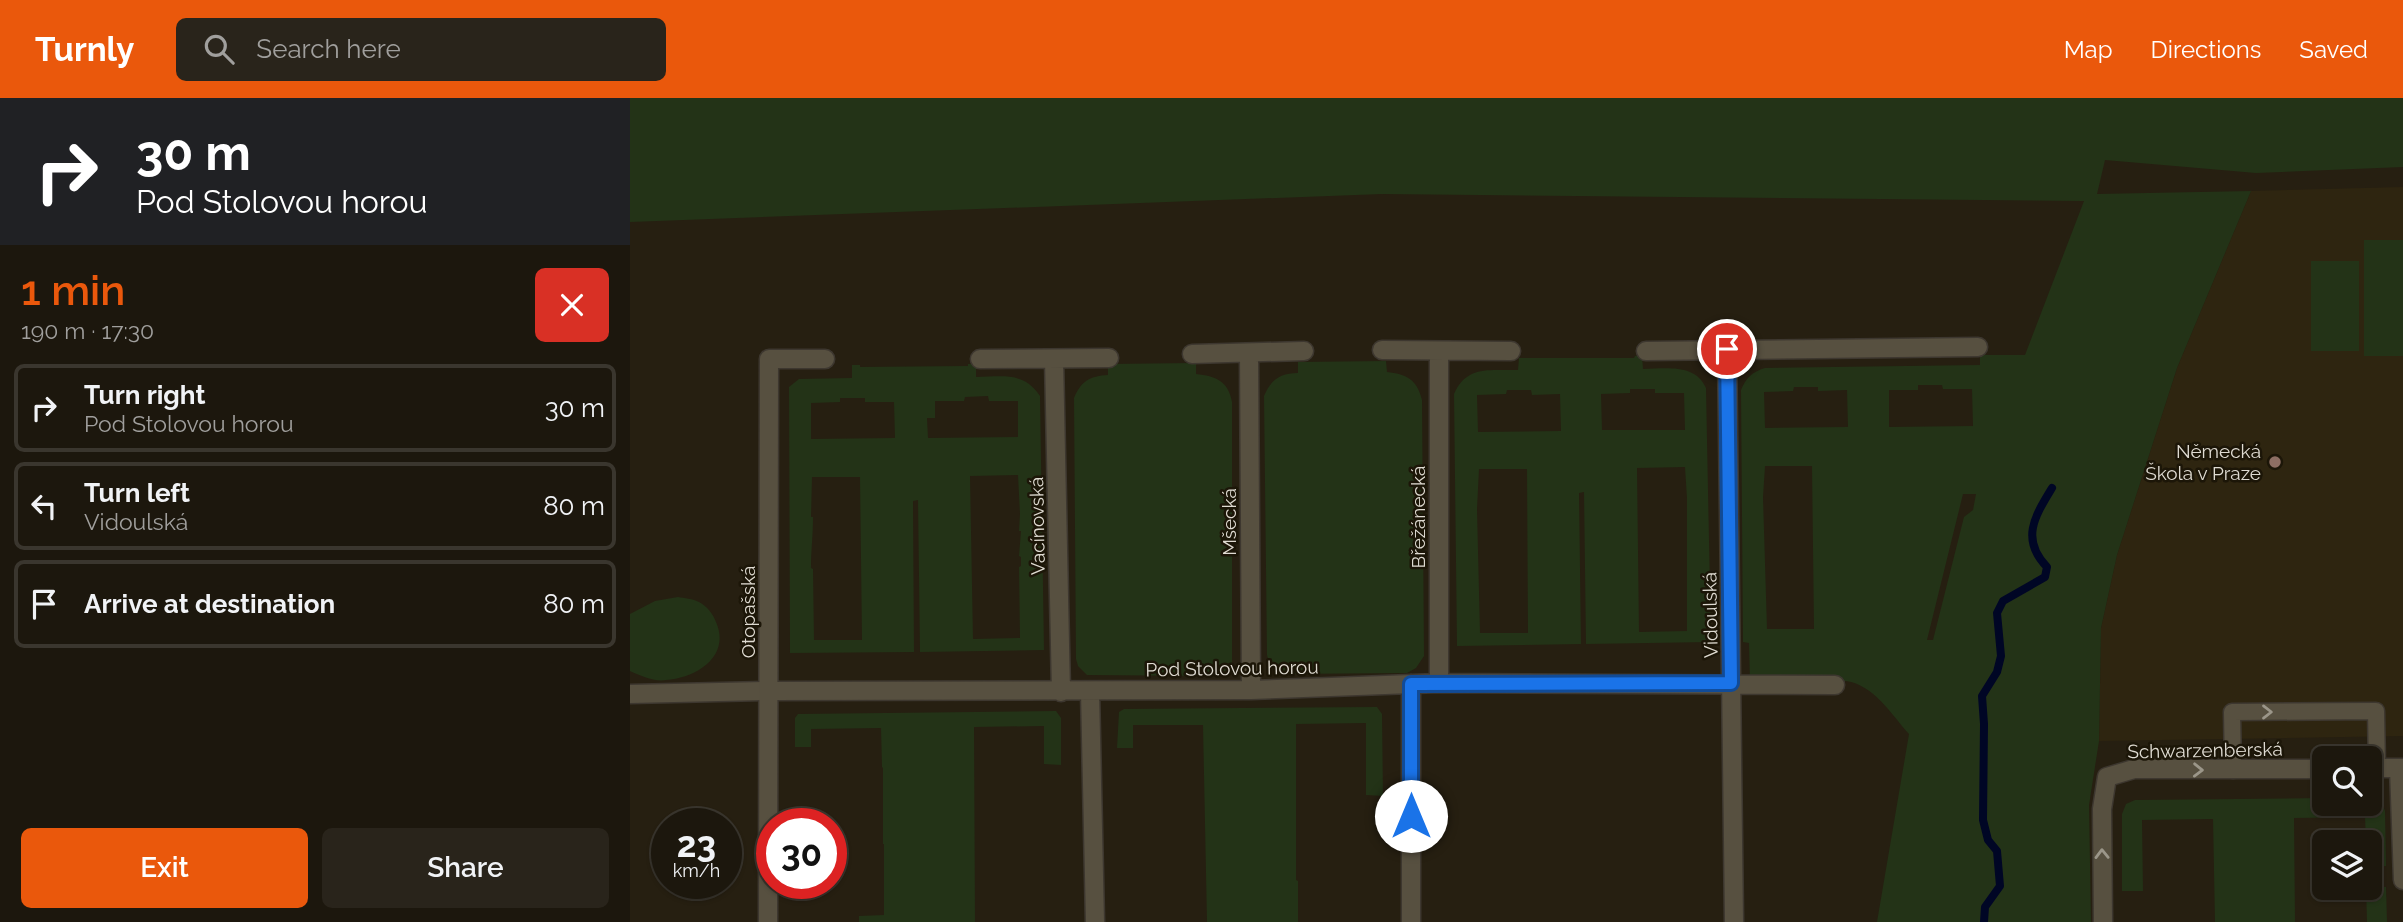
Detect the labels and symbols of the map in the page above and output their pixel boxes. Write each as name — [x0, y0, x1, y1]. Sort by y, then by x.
pin — [1697, 319, 1757, 379]
place label: Německá Škola v Praze — [2145, 440, 2261, 484]
marker: Německá Škola v Praze — [2267, 454, 2283, 470]
street label: Břežánecká — [1407, 466, 1429, 568]
street label: Vacínovská — [1025, 477, 1049, 575]
street label: Mšecká — [1218, 488, 1240, 556]
street label: Otopašská — [737, 566, 759, 658]
street label: Vidoulská — [1698, 572, 1722, 658]
street label: Pod Stolovou horou — [1145, 655, 1319, 681]
one-way arrow — [2262, 704, 2272, 720]
street label: Schwarzenberská — [2127, 738, 2283, 762]
one-way arrow — [2194, 762, 2204, 778]
position arrow — [1374, 779, 1448, 853]
speed limit sign: 30 — [756, 808, 847, 899]
one-way arrow — [2094, 848, 2110, 859]

